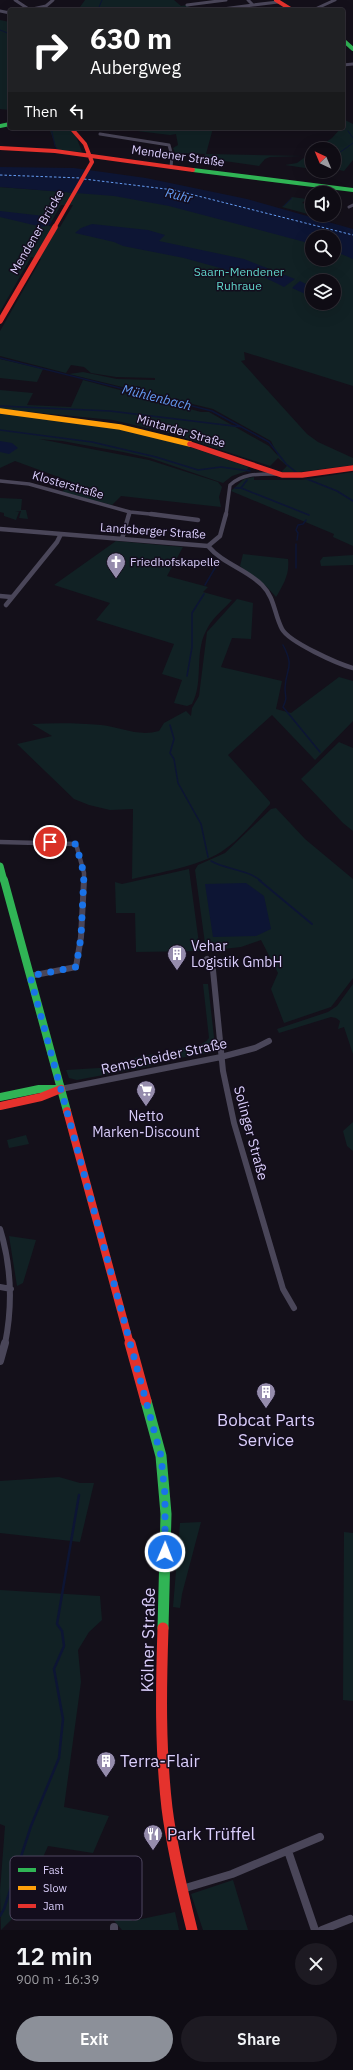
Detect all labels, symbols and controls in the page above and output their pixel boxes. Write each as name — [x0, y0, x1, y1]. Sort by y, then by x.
text: 630 m — [90, 20, 172, 57]
icon: right — [24, 24, 76, 76]
text: Aubergweg — [90, 56, 181, 79]
icon: left — [66, 100, 88, 122]
text: Then — [24, 102, 58, 121]
street label: Mendener Straße — [131, 142, 226, 169]
north arrow — [305, 142, 341, 178]
map controls — [305, 142, 341, 310]
water label: Ruhr — [164, 184, 195, 207]
street label: Mendener Brücke — [6, 186, 67, 277]
button: sound — [305, 186, 341, 222]
button: search — [305, 230, 341, 266]
park label: Saarn-Mendener Ruhraue — [194, 264, 285, 293]
button: layers — [305, 274, 341, 310]
water label: Mühlenbach — [120, 381, 193, 414]
street label: Mintarder Straße — [135, 411, 228, 450]
street label: Klosterstraße — [31, 467, 106, 502]
street label: Landsberger Straße — [100, 519, 207, 542]
church icon: Friedhofskapelle — [105, 551, 127, 579]
place label: Friedhofskapelle — [130, 554, 220, 569]
pin — [33, 825, 67, 859]
icon: arrive — [39, 831, 61, 853]
place label: Vehar Logistik GmbH — [191, 937, 282, 971]
building icon: Vehar Logistik GmbH — [166, 943, 188, 971]
street label: Remscheider Straße — [99, 1034, 229, 1078]
supermarket icon: Netto Marken-Discount — [135, 1079, 157, 1107]
street label: Solinger Straße — [230, 1084, 272, 1182]
place label: Netto Marken-Discount — [92, 1107, 200, 1141]
building icon: Bobcat Parts Service — [255, 1381, 277, 1409]
place label: Bobcat Parts Service — [217, 1409, 315, 1451]
position arrow — [144, 1531, 186, 1573]
street label: Kölner Straße — [136, 1587, 160, 1693]
building icon: Terra-Flair — [95, 1750, 117, 1778]
place label: Terra-Flair — [120, 1750, 200, 1772]
restaurant icon: Park Trüffel — [142, 1823, 164, 1851]
place label: Park Trüffel — [167, 1823, 256, 1845]
legend — [10, 1856, 142, 1920]
text: Fast — [43, 1863, 64, 1877]
text: Slow — [43, 1881, 67, 1895]
text: Jam — [43, 1899, 64, 1913]
text: 12 min — [16, 1940, 93, 1972]
button: close — [295, 1943, 337, 1985]
text: 900 m · 16:39 — [16, 1971, 99, 1988]
button: Exit — [16, 2016, 173, 2062]
button: Share — [181, 2016, 337, 2062]

